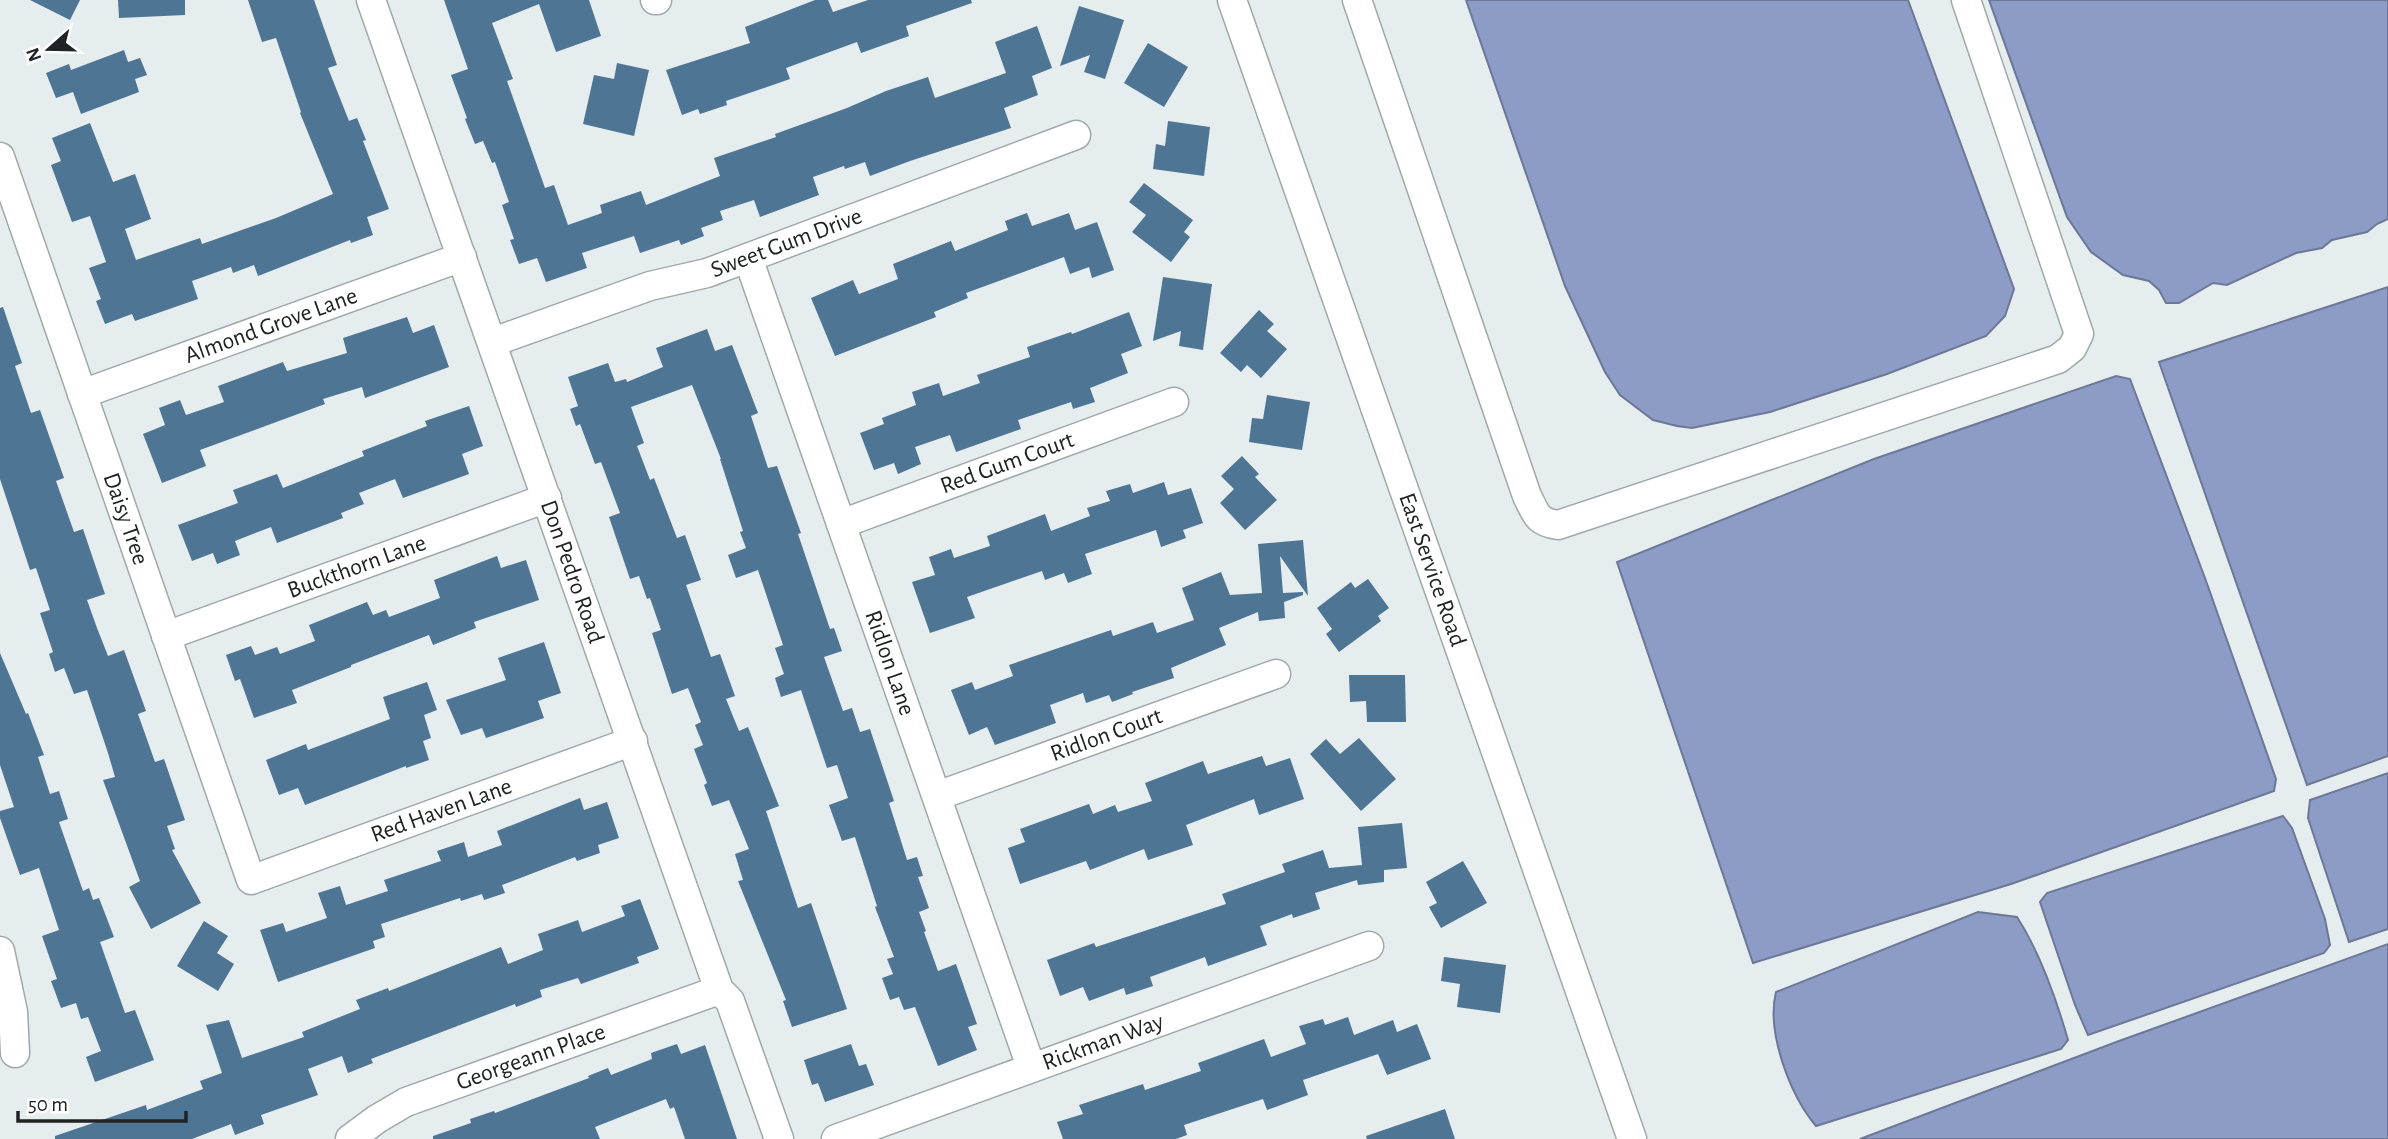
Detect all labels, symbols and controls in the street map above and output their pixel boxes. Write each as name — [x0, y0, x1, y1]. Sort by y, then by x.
north arrow — [14, 14, 84, 84]
text: N — [23, 45, 46, 64]
street label: Sweet Gum Drive — [708, 204, 865, 282]
street label: Almond Grove Lane — [182, 284, 361, 368]
street label: Red Gum Court — [937, 428, 1078, 499]
street label: Daisy Tree — [99, 470, 153, 568]
street label: East Service Road — [1394, 490, 1470, 650]
street label: Don Pedro Road — [536, 497, 608, 646]
street label: Buckthorn Lane — [284, 531, 429, 603]
street label: Ridlon Lane — [860, 607, 919, 719]
street label: Ridlon Court — [1047, 704, 1166, 766]
street label: Red Haven Lane — [368, 774, 515, 847]
street label: Rickman Way — [1039, 1009, 1167, 1075]
street label: Georgeann Place — [453, 1020, 609, 1095]
scale bar — [18, 1080, 186, 1124]
text: 50 m — [28, 1094, 68, 1115]

